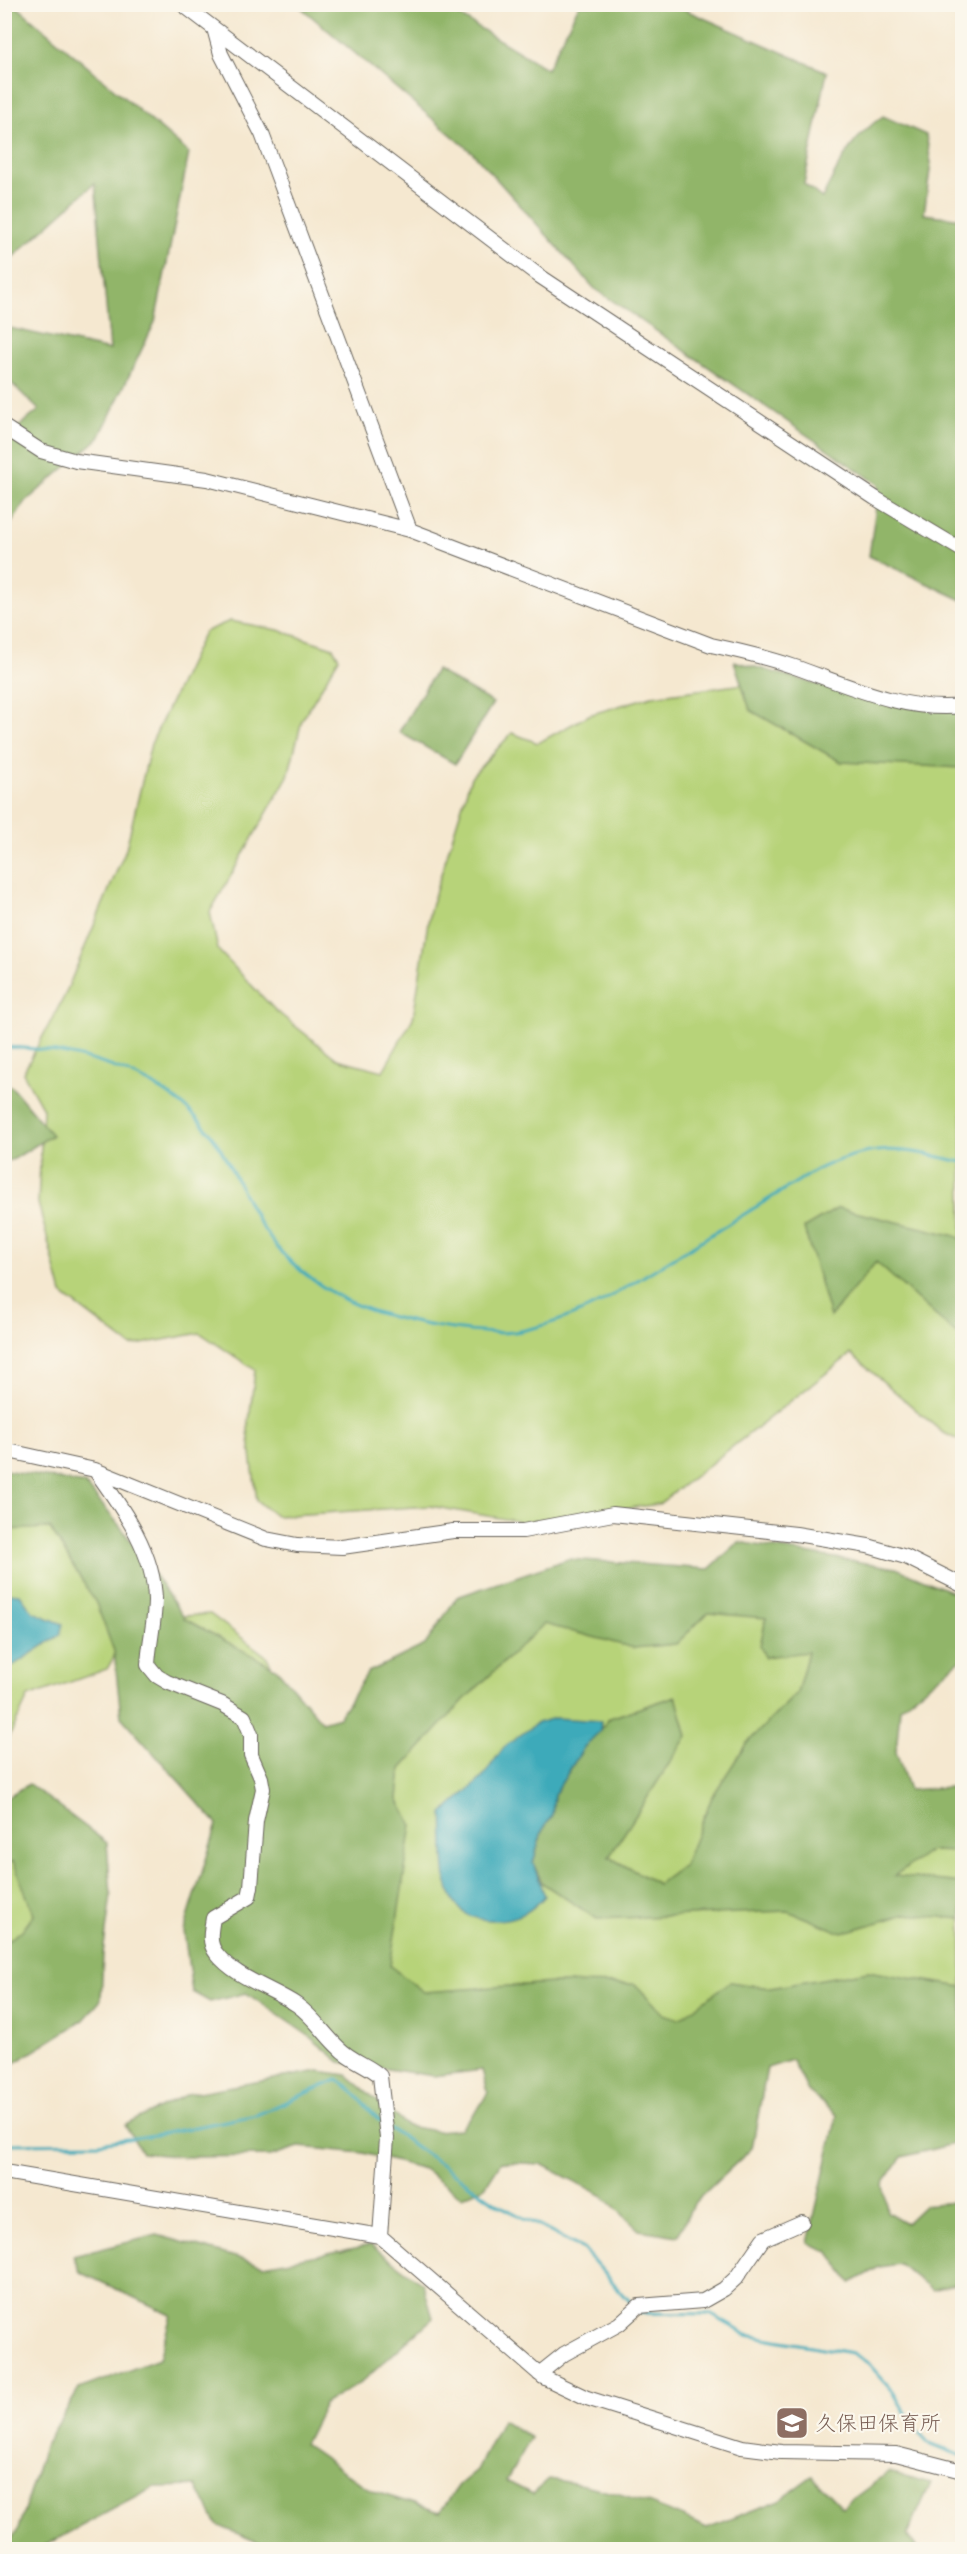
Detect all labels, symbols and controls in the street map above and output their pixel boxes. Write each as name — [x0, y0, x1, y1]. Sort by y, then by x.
school or university icon: 久保田保育所 — [774, 2405, 810, 2441]
place label: 久保田保育所 — [815, 2410, 941, 2440]

